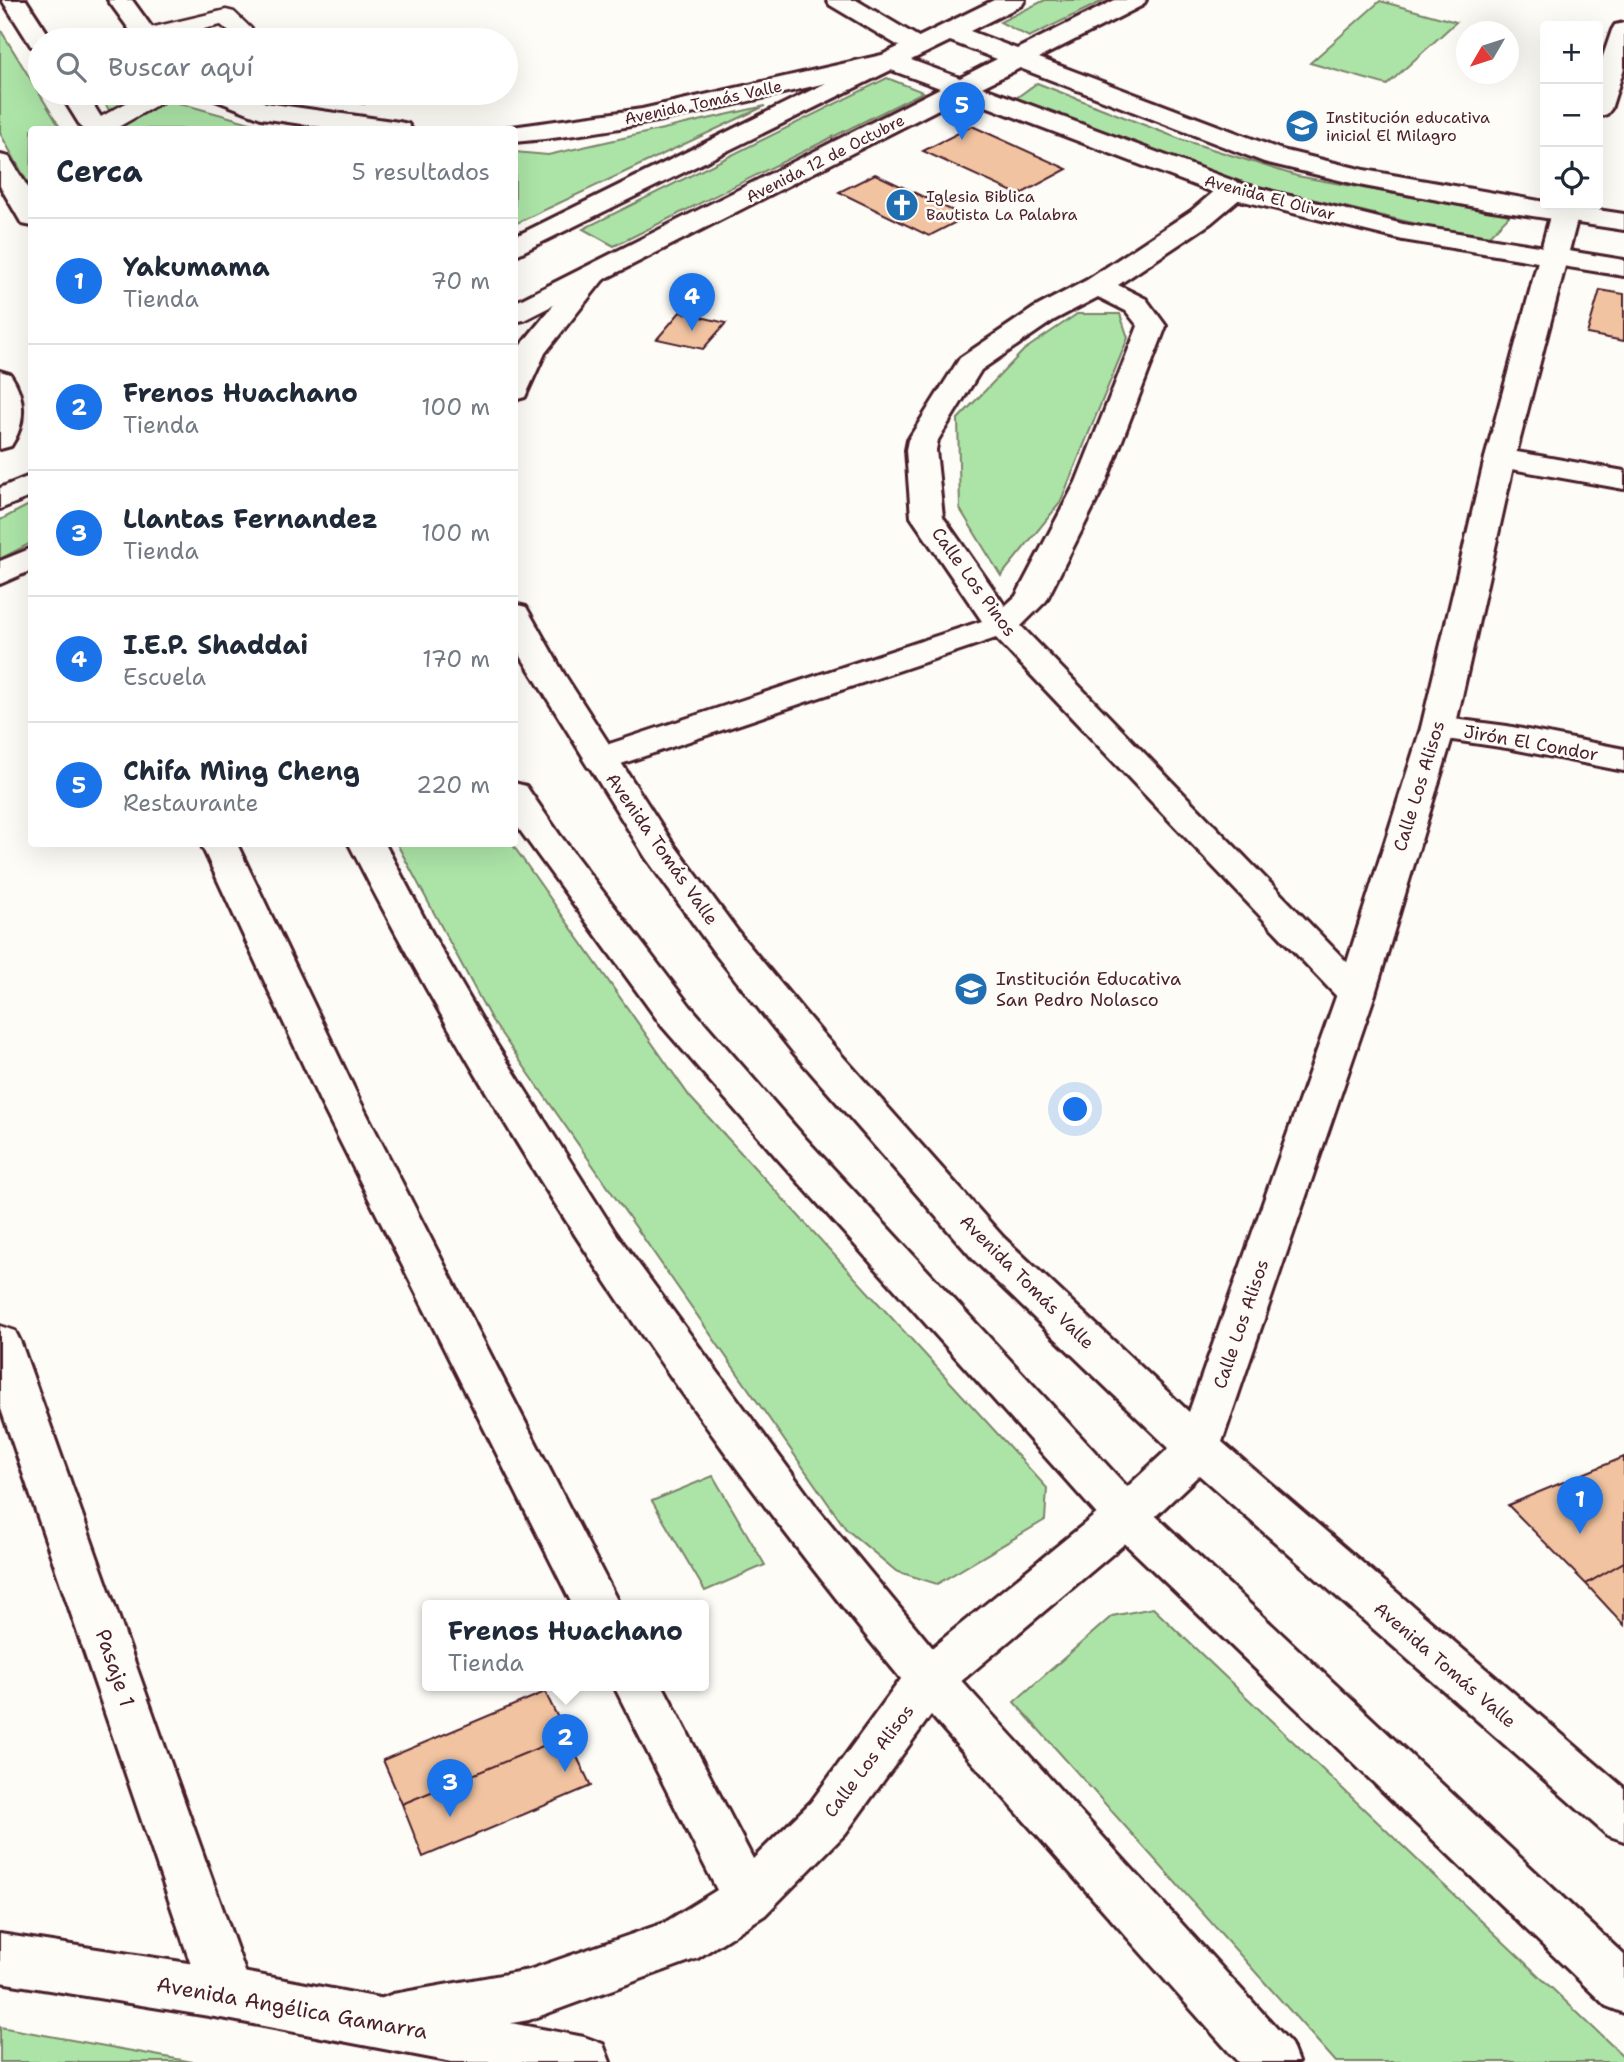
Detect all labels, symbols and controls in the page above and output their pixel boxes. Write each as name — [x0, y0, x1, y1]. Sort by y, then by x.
north arrow — [1456, 21, 1519, 84]
map controls — [1540, 21, 1603, 210]
button: + — [1540, 21, 1603, 84]
search box — [28, 28, 518, 105]
icon: search — [52, 48, 90, 86]
text: Buscar aquí — [108, 49, 254, 84]
street label: Avenida Tomás Valle — [622, 76, 784, 129]
pin: 5 — [939, 82, 985, 140]
button: − — [1540, 84, 1603, 147]
school or university icon: Institución educativa inicial El Milagro — [1283, 107, 1321, 145]
place label: Institución educativa inicial El Milagro — [1326, 107, 1490, 146]
street label: Avenida 12 de Octubre — [742, 109, 908, 208]
button: locate — [1540, 147, 1603, 210]
text: Cerca — [56, 151, 143, 192]
text: 5 resultados — [352, 157, 490, 187]
street label: Avenida El Olivar — [1202, 170, 1338, 225]
church icon: Iglesia Biblica Bautista La Palabra — [883, 186, 921, 224]
place label: Iglesia Biblica Bautista La Palabra — [926, 186, 1077, 225]
text: Yakumama — [123, 249, 270, 284]
text: 1 — [74, 266, 84, 296]
text: 70 m — [431, 266, 490, 296]
pin: 4 — [669, 273, 715, 331]
text: Tienda — [123, 284, 199, 314]
text: Frenos Huachano — [123, 375, 358, 410]
text: 2 — [71, 392, 87, 422]
text: 100 m — [421, 392, 490, 422]
text: Tienda — [123, 410, 199, 440]
text: Llantas Fernandez — [123, 501, 378, 536]
text: 3 — [71, 518, 87, 548]
text: 100 m — [421, 518, 490, 548]
street label: Calle Los Pinos — [926, 522, 1022, 642]
text: Tienda — [123, 536, 199, 566]
text: I.E.P. Shaddai — [123, 627, 308, 662]
text: 4 — [71, 644, 87, 674]
text: 170 m — [422, 644, 490, 674]
text: Escuela — [123, 662, 206, 692]
street label: Calle Los Alisos — [1388, 718, 1450, 854]
street label: Jirón El Condor — [1462, 719, 1600, 767]
text: Chifa Ming Cheng — [123, 753, 360, 788]
street label: Avenida Tomás Valle — [600, 768, 724, 930]
text: 5 — [72, 770, 86, 800]
text: 220 m — [416, 770, 490, 800]
text: Restaurante — [123, 788, 258, 818]
place label: Institución Educativa San Pedro Nolasco — [996, 967, 1181, 1012]
school or university icon: Institución Educativa San Pedro Nolasco — [952, 970, 990, 1008]
your location — [1058, 1092, 1092, 1126]
street label: Avenida Tomás Valle — [955, 1210, 1099, 1354]
street label: Calle Los Alisos — [1208, 1256, 1274, 1392]
pin: 1 — [1557, 1476, 1603, 1534]
street label: Avenida Tomás Valle — [1369, 1597, 1521, 1733]
popup — [422, 1600, 709, 1691]
text: Frenos Huachano — [448, 1613, 683, 1648]
street label: Pasaje 1 — [89, 1625, 141, 1711]
text: Tienda — [448, 1648, 524, 1678]
street label: Calle Los Alisos — [819, 1700, 919, 1822]
pin: 2 — [542, 1714, 588, 1772]
pin: 3 — [427, 1759, 473, 1817]
street label: Avenida Angélica Gamarra — [154, 1970, 430, 2046]

